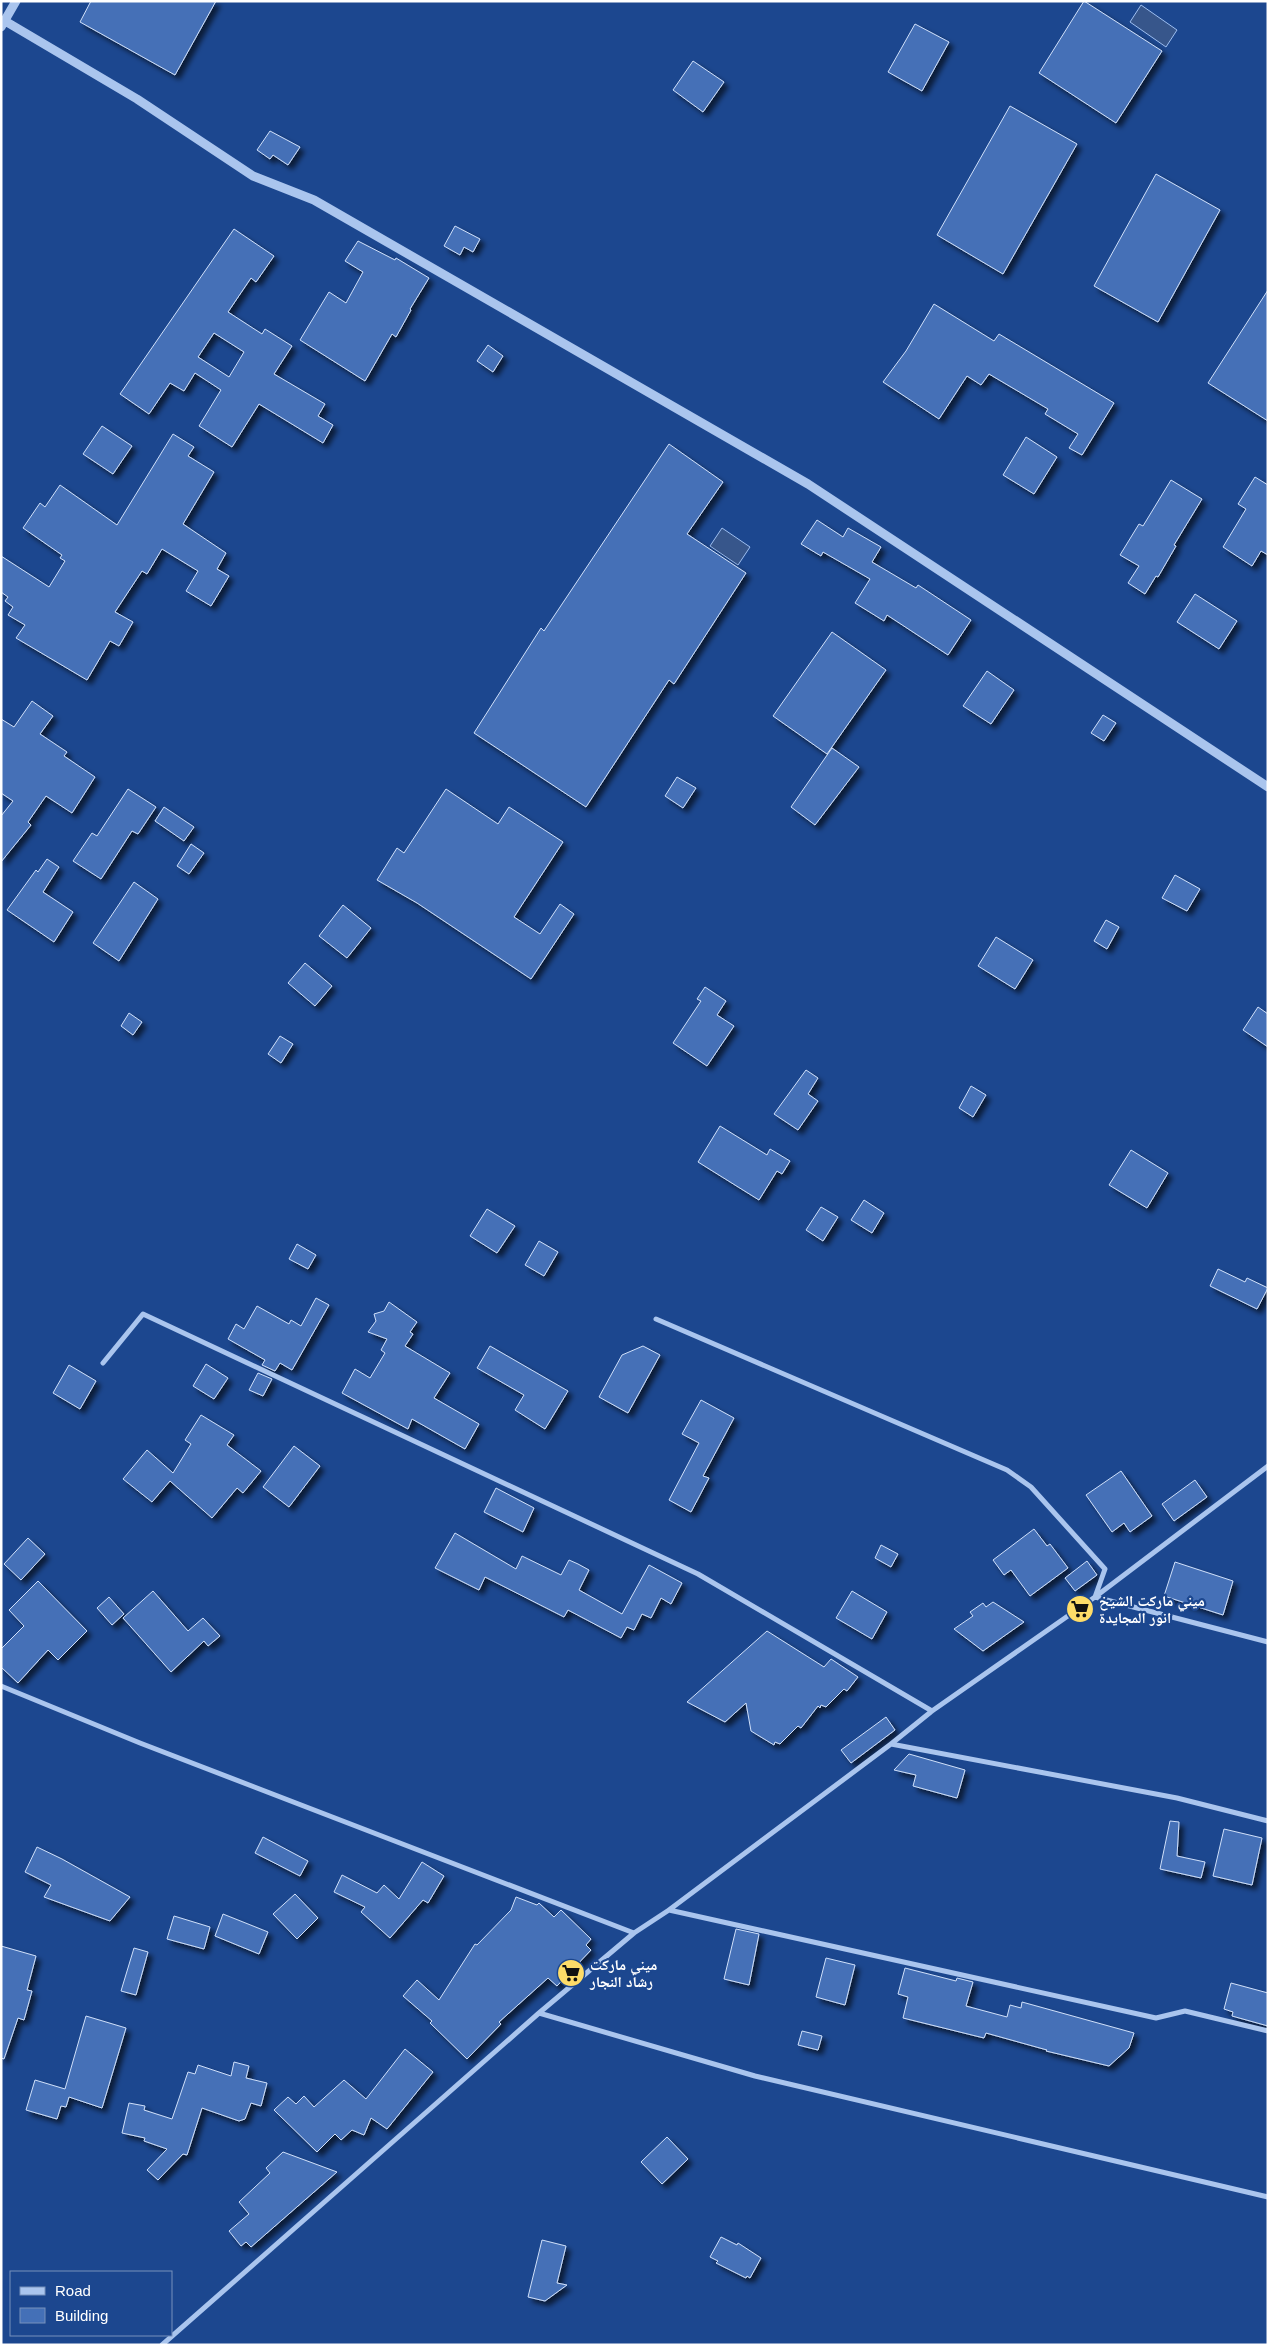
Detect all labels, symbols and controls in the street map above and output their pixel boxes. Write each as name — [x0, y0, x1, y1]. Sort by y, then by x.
place label: ميني ماركت الشيخ انور المجايدة — [1099, 1592, 1205, 1626]
supermarket icon: ميني ماركت الشيخ انور المجايدة — [1065, 1594, 1095, 1624]
place label: ميني ماركت رشاد النجار — [589, 1956, 657, 1990]
supermarket icon: ميني ماركت رشاد النجار — [556, 1958, 586, 1988]
legend — [10, 2271, 172, 2336]
text: Road — [55, 2282, 91, 2299]
text: Building — [55, 2307, 108, 2324]

